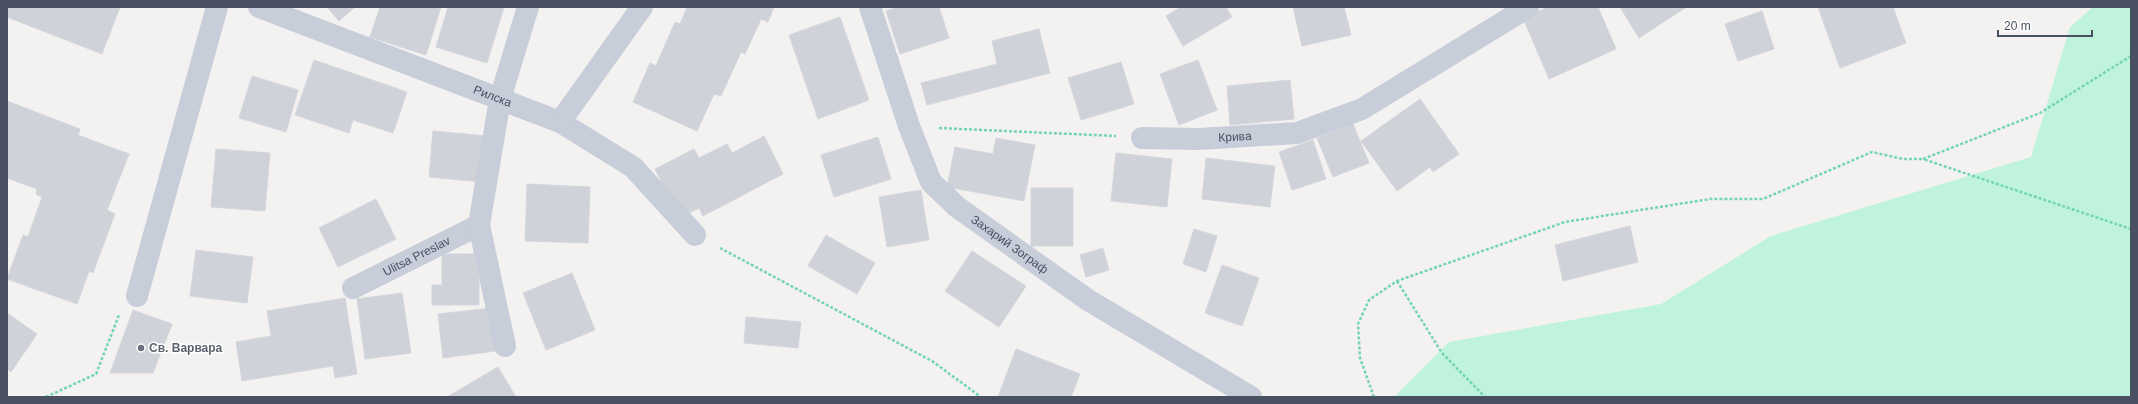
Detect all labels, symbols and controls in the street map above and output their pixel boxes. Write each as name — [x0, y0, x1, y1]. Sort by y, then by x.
scale bar — [1998, 12, 2092, 38]
text: 20 m — [2004, 19, 2031, 33]
street label: Рилска — [471, 83, 514, 110]
street label: Крива — [1218, 129, 1252, 145]
street label: Захарий Зограф — [968, 212, 1051, 277]
street label: Ulitsa Preslav — [381, 234, 452, 279]
place label: Св. Варвара — [149, 341, 223, 355]
marker: Св. Варвара — [136, 343, 146, 353]

